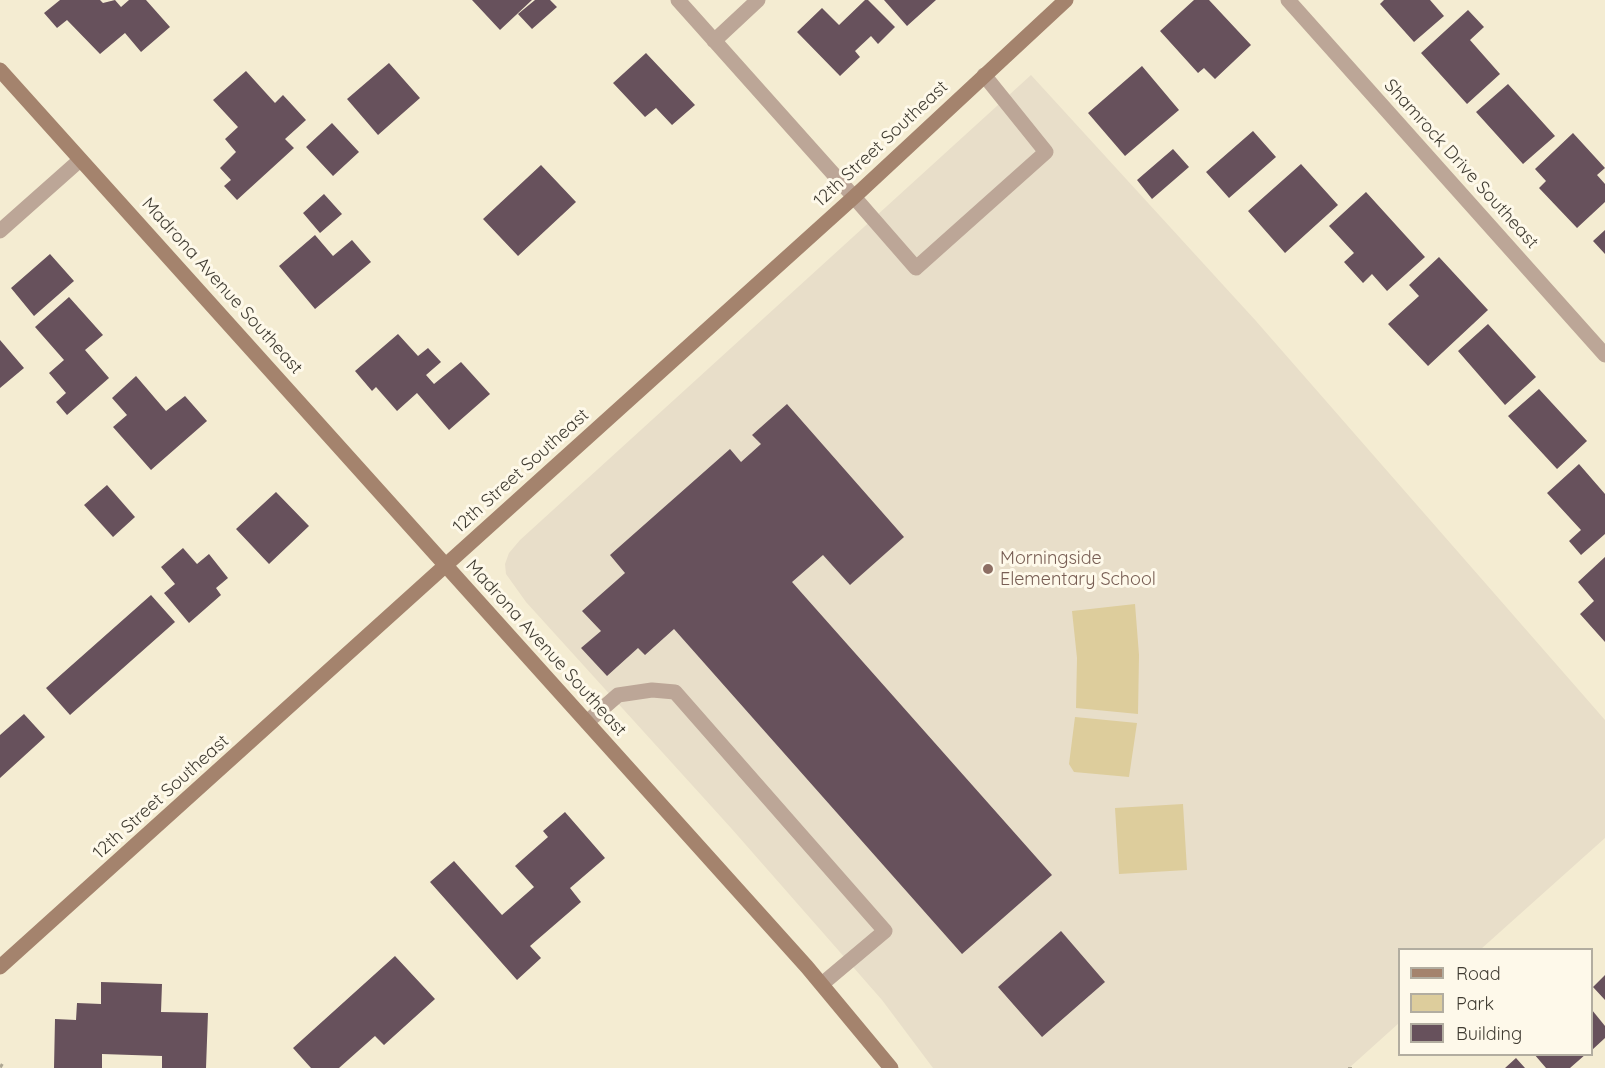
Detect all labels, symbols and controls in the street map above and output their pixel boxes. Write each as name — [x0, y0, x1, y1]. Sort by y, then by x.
street label: Shamrock Drive Southeast — [1379, 75, 1543, 253]
street label: 12th Street Southeast — [810, 76, 952, 212]
street label: Madrona Avenue Southeast — [137, 193, 307, 379]
street label: 12th Street Southeast — [449, 404, 593, 538]
place label: Morningside Elementary School — [1000, 548, 1156, 590]
street label: Madrona Avenue Southeast — [461, 555, 631, 741]
marker: Morningside Elementary School — [981, 562, 995, 576]
street label: 12th Street Southeast — [89, 730, 233, 864]
legend — [1398, 948, 1593, 1056]
text: Road — [1456, 962, 1501, 985]
text: Park — [1456, 992, 1494, 1015]
text: Building — [1456, 1022, 1522, 1045]

